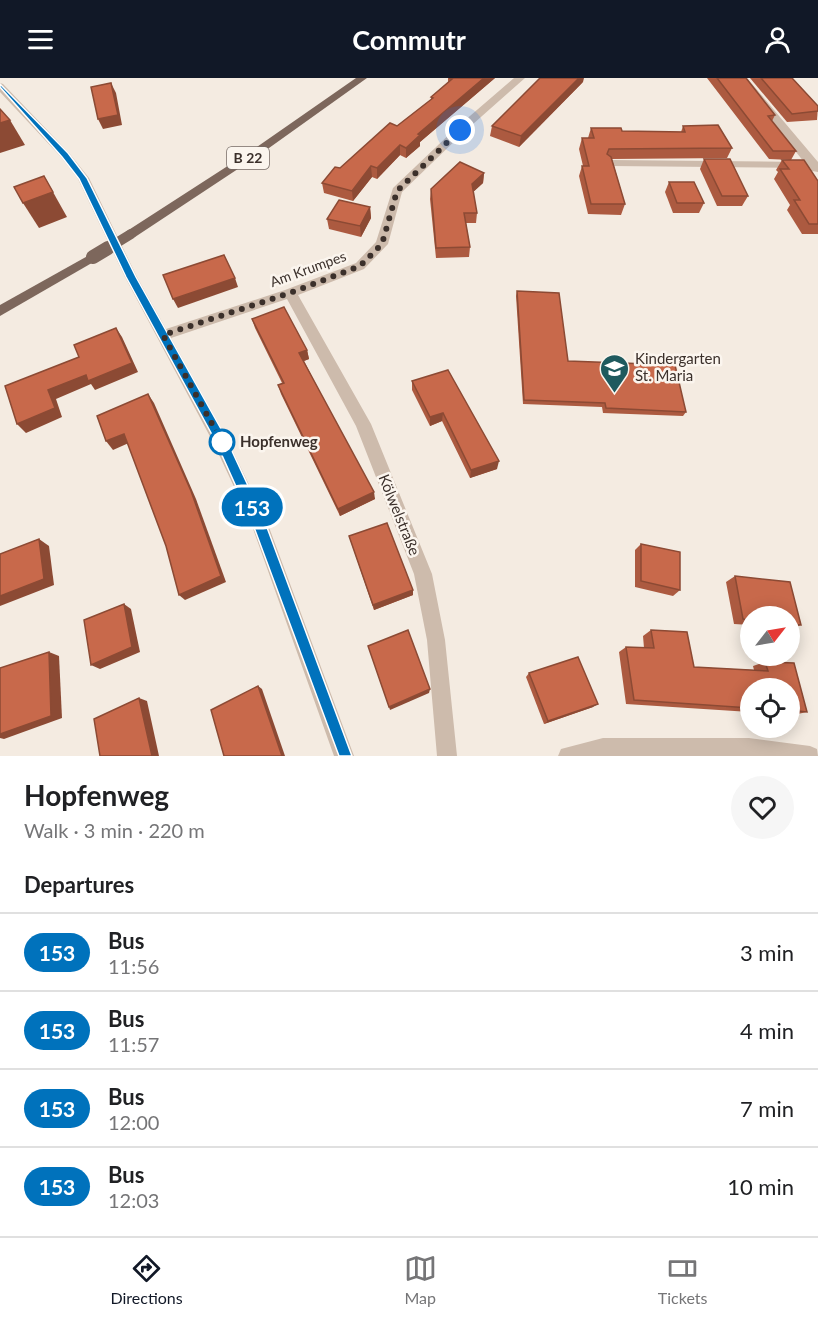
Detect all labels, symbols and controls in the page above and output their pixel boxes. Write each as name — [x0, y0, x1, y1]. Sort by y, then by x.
icon: menu — [24, 23, 57, 56]
text: Commutr — [352, 23, 466, 56]
icon: person — [761, 23, 794, 56]
your location — [445, 115, 475, 145]
road number: B 22 — [227, 147, 269, 169]
street label: Am Krumpes — [268, 247, 348, 290]
place label: Kindergarten St. Maria — [635, 349, 721, 384]
school or university icon: Kindergarten St. Maria — [598, 352, 630, 394]
marker: Hopfenweg — [209, 429, 235, 455]
place label: Hopfenweg — [240, 432, 318, 450]
street label: Kölwelstraße — [376, 471, 424, 558]
line badge: 153 — [218, 488, 286, 526]
text: 153 — [234, 495, 270, 520]
north arrow — [740, 606, 800, 666]
map controls — [740, 606, 800, 738]
button: locate — [740, 678, 800, 738]
button: heart — [731, 776, 794, 839]
text: Hopfenweg — [24, 778, 169, 812]
text: Walk · 3 min · 220 m — [24, 818, 205, 842]
text: Departures — [24, 871, 134, 898]
text: Bus — [108, 927, 144, 954]
text: 3 min — [740, 939, 794, 966]
text: 153 — [39, 940, 75, 965]
text: 11:56 — [108, 954, 159, 978]
text: Bus — [108, 1005, 144, 1032]
text: 4 min — [740, 1017, 794, 1044]
text: 153 — [39, 1018, 75, 1043]
text: 11:57 — [108, 1032, 159, 1056]
text: Bus — [108, 1083, 144, 1110]
text: 7 min — [740, 1095, 794, 1122]
text: 153 — [39, 1096, 75, 1121]
text: 12:00 — [108, 1110, 159, 1134]
text: Bus — [108, 1161, 144, 1188]
text: 10 min — [727, 1173, 794, 1200]
text: 153 — [39, 1174, 75, 1199]
text: 12:03 — [108, 1188, 159, 1212]
tab: Directions — [111, 1252, 183, 1307]
tab: Map — [404, 1252, 437, 1307]
tab: Tickets — [658, 1252, 707, 1307]

